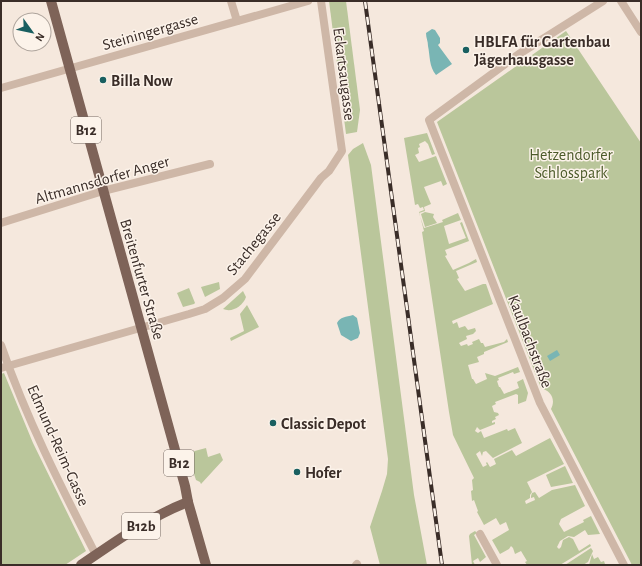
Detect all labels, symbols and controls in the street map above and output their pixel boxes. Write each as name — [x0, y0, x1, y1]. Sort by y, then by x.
street label: Steiningergasse — [101, 11, 200, 53]
north arrow — [12, 12, 52, 52]
street label: Eckartsaugasse — [330, 27, 358, 122]
text: N — [33, 31, 47, 43]
place label: HBLFA für Gartenbau Jägerhausgasse — [474, 34, 611, 68]
marker: HBLFA für Gartenbau Jägerhausgasse — [461, 45, 471, 55]
place label: Billa Now — [111, 73, 173, 89]
marker: Billa Now — [98, 75, 108, 85]
road number: B12 — [71, 117, 101, 143]
park label: Hetzendorfer Schlosspark — [529, 147, 614, 181]
street label: Altmannsdorfer Anger — [33, 153, 172, 207]
street label: Stachegasse — [224, 209, 284, 278]
street label: Breitenfurter Straße — [117, 217, 167, 341]
street label: Kaulbachstraße — [505, 293, 555, 390]
street label: Edmund-Reim-Gasse — [24, 382, 92, 508]
place label: Classic Depot — [281, 416, 366, 432]
marker: Classic Depot — [268, 418, 278, 428]
road number: B12 — [164, 450, 194, 476]
place label: Hofer — [305, 465, 342, 481]
marker: Hofer — [292, 467, 302, 477]
road number: B12b — [122, 513, 160, 539]

